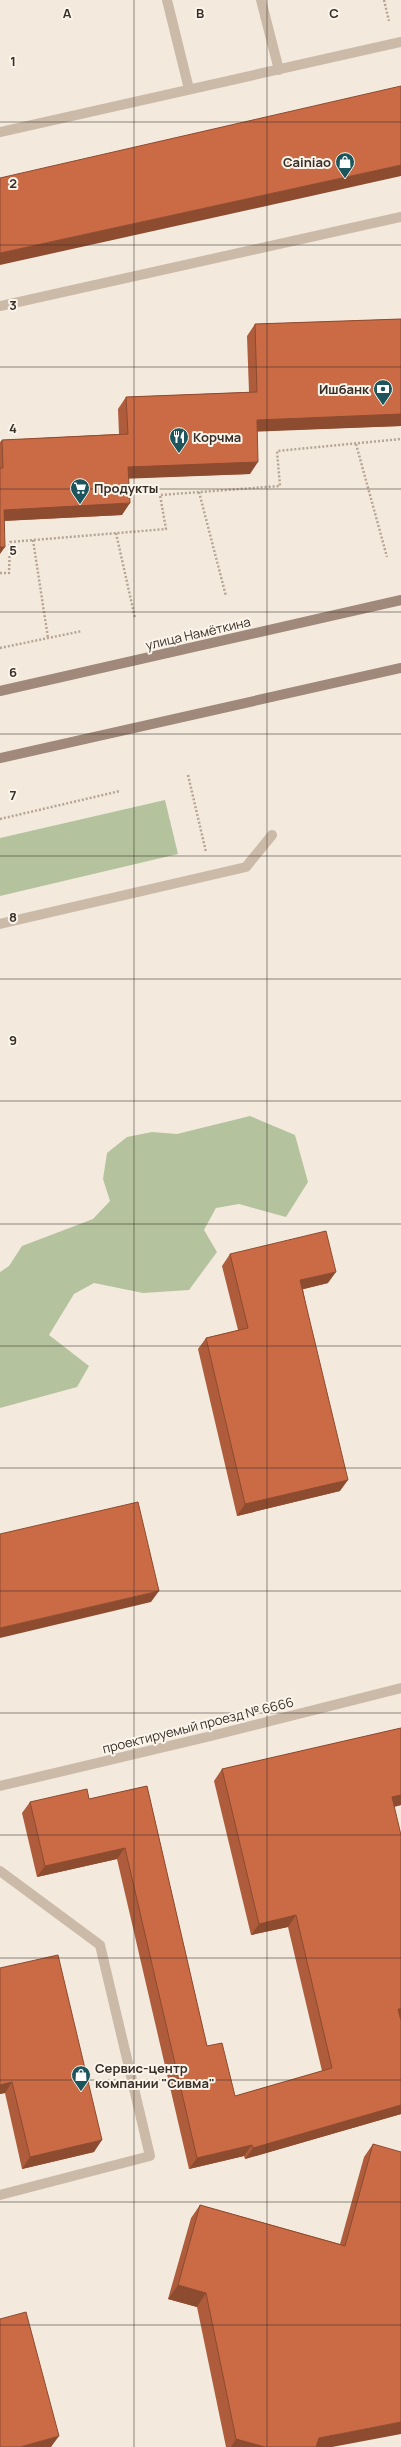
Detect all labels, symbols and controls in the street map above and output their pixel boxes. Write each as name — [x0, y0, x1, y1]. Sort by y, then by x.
text: A — [63, 4, 72, 22]
text: B — [196, 4, 204, 22]
text: C — [329, 4, 339, 22]
text: 1 — [10, 52, 16, 70]
shop icon: Cainiao — [334, 151, 356, 179]
place label: Cainiao — [283, 153, 331, 171]
text: 2 — [9, 174, 17, 192]
text: 3 — [9, 296, 17, 314]
bank icon: Ишбанк — [372, 378, 394, 406]
place label: Ишбанк — [319, 380, 370, 398]
text: 4 — [9, 419, 17, 437]
restaurant icon: Корчма — [168, 426, 190, 454]
place label: Корчма — [193, 428, 241, 446]
supermarket icon: Продукты — [69, 477, 91, 505]
place label: Продукты — [94, 479, 158, 497]
text: 5 — [9, 541, 17, 559]
street label: улица Намёткина — [144, 612, 252, 654]
text: 6 — [9, 663, 17, 681]
text: 7 — [10, 786, 17, 804]
text: 8 — [9, 908, 17, 926]
text: 9 — [9, 1031, 17, 1049]
street label: проектируемый проезд № 6666 — [100, 1692, 296, 1758]
place label: Сервис-центр компании "Сивма" — [95, 2059, 215, 2092]
shop icon: Сервис-центр компании "Сивма" — [70, 2064, 92, 2092]

